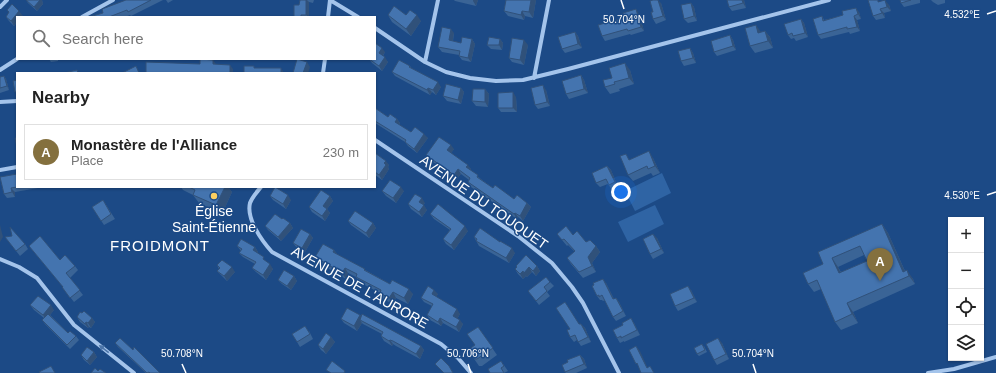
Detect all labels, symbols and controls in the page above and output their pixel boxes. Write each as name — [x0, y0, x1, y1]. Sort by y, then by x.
text: 4.532°E — [944, 9, 980, 20]
text: 50.704°N — [603, 14, 645, 25]
search box — [16, 16, 376, 60]
icon: search — [30, 27, 52, 49]
text: Search here — [62, 30, 144, 47]
text: Nearby — [32, 88, 90, 107]
text: Monastère de l'Alliance — [71, 136, 237, 153]
text: A — [41, 145, 51, 160]
text: 230 m — [323, 145, 359, 160]
street label: AVENUE DU TOUQUET — [417, 152, 551, 253]
text: Place — [71, 153, 104, 168]
your location — [611, 182, 631, 202]
text: 4.530°E — [944, 190, 980, 201]
marker: Église Saint-Étienne — [209, 191, 219, 201]
place label: Église Saint-Étienne — [172, 203, 256, 235]
map controls — [948, 217, 984, 361]
button: + — [948, 217, 984, 253]
district label: FROIDMONT — [110, 237, 210, 254]
street label: AVENUE DE L'AURORE — [289, 243, 431, 331]
pin: A — [867, 248, 893, 281]
button: − — [948, 253, 984, 289]
button: locate — [948, 289, 984, 325]
button: layers — [948, 325, 984, 361]
one-way arrow — [98, 344, 109, 353]
text: 50.708°N — [161, 348, 203, 359]
text: 50.706°N — [447, 348, 489, 359]
text: 50.704°N — [732, 348, 774, 359]

